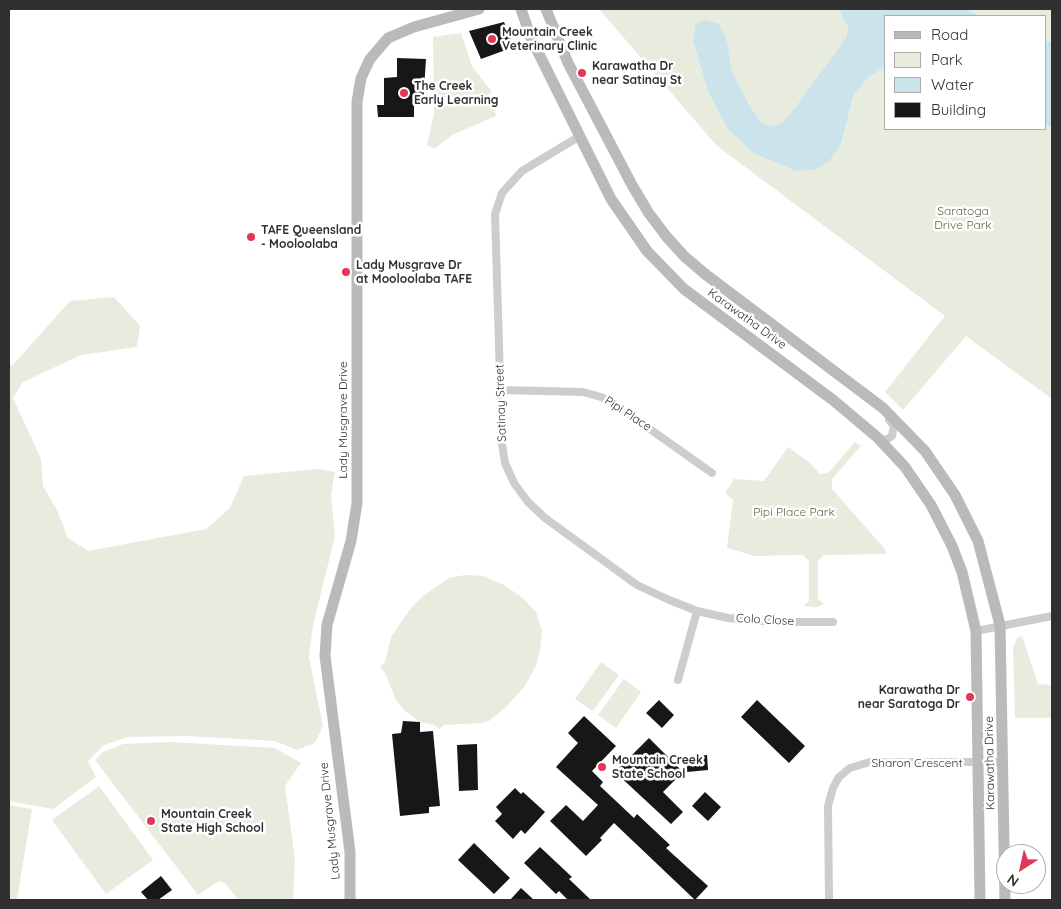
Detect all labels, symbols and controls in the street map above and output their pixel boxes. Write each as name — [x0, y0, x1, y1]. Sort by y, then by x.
legend — [884, 15, 1046, 130]
place label: Mountain Creek Veterinary Clinic — [502, 25, 597, 53]
text: Road — [931, 25, 968, 44]
marker: Mountain Creek Veterinary Clinic — [486, 33, 498, 45]
text: Park — [931, 50, 963, 69]
place label: Karawatha Dr near Satinay St — [592, 59, 682, 87]
marker: Karawatha Dr near Satinay St — [576, 67, 588, 79]
text: Water — [931, 75, 974, 94]
place label: The Creek Early Learning — [414, 79, 498, 107]
marker: The Creek Early Learning — [398, 87, 410, 99]
text: Building — [931, 100, 986, 119]
park label: Saratoga Drive Park — [934, 204, 992, 232]
place label: TAFE Queensland - Mooloolaba — [261, 223, 361, 251]
marker: TAFE Queensland - Mooloolaba — [245, 231, 257, 243]
place label: Lady Musgrave Dr at Mooloolaba TAFE — [356, 258, 472, 286]
marker: Lady Musgrave Dr at Mooloolaba TAFE — [340, 266, 352, 278]
street label: Karawatha Drive — [705, 286, 789, 352]
street label: Lady Musgrave Drive — [336, 361, 350, 479]
street label: Satinay Street — [492, 364, 510, 442]
street label: Pipi Place — [602, 394, 654, 434]
park label: Pipi Place Park — [753, 505, 835, 519]
street label: Colo Close — [735, 611, 795, 629]
place label: Karawatha Dr near Saratoga Dr — [858, 683, 960, 711]
marker: Karawatha Dr near Saratoga Dr — [964, 691, 976, 703]
street label: Karawatha Drive — [982, 716, 998, 810]
place label: Mountain Creek State School — [612, 753, 703, 781]
street label: Sharon Crescent — [871, 756, 963, 770]
marker: Mountain Creek State School — [596, 761, 608, 773]
street label: Lady Musgrave Drive — [317, 762, 343, 880]
place label: Mountain Creek State High School — [161, 807, 264, 835]
marker: Mountain Creek State High School — [145, 815, 157, 827]
north arrow — [996, 844, 1046, 894]
text: N — [1004, 870, 1022, 891]

